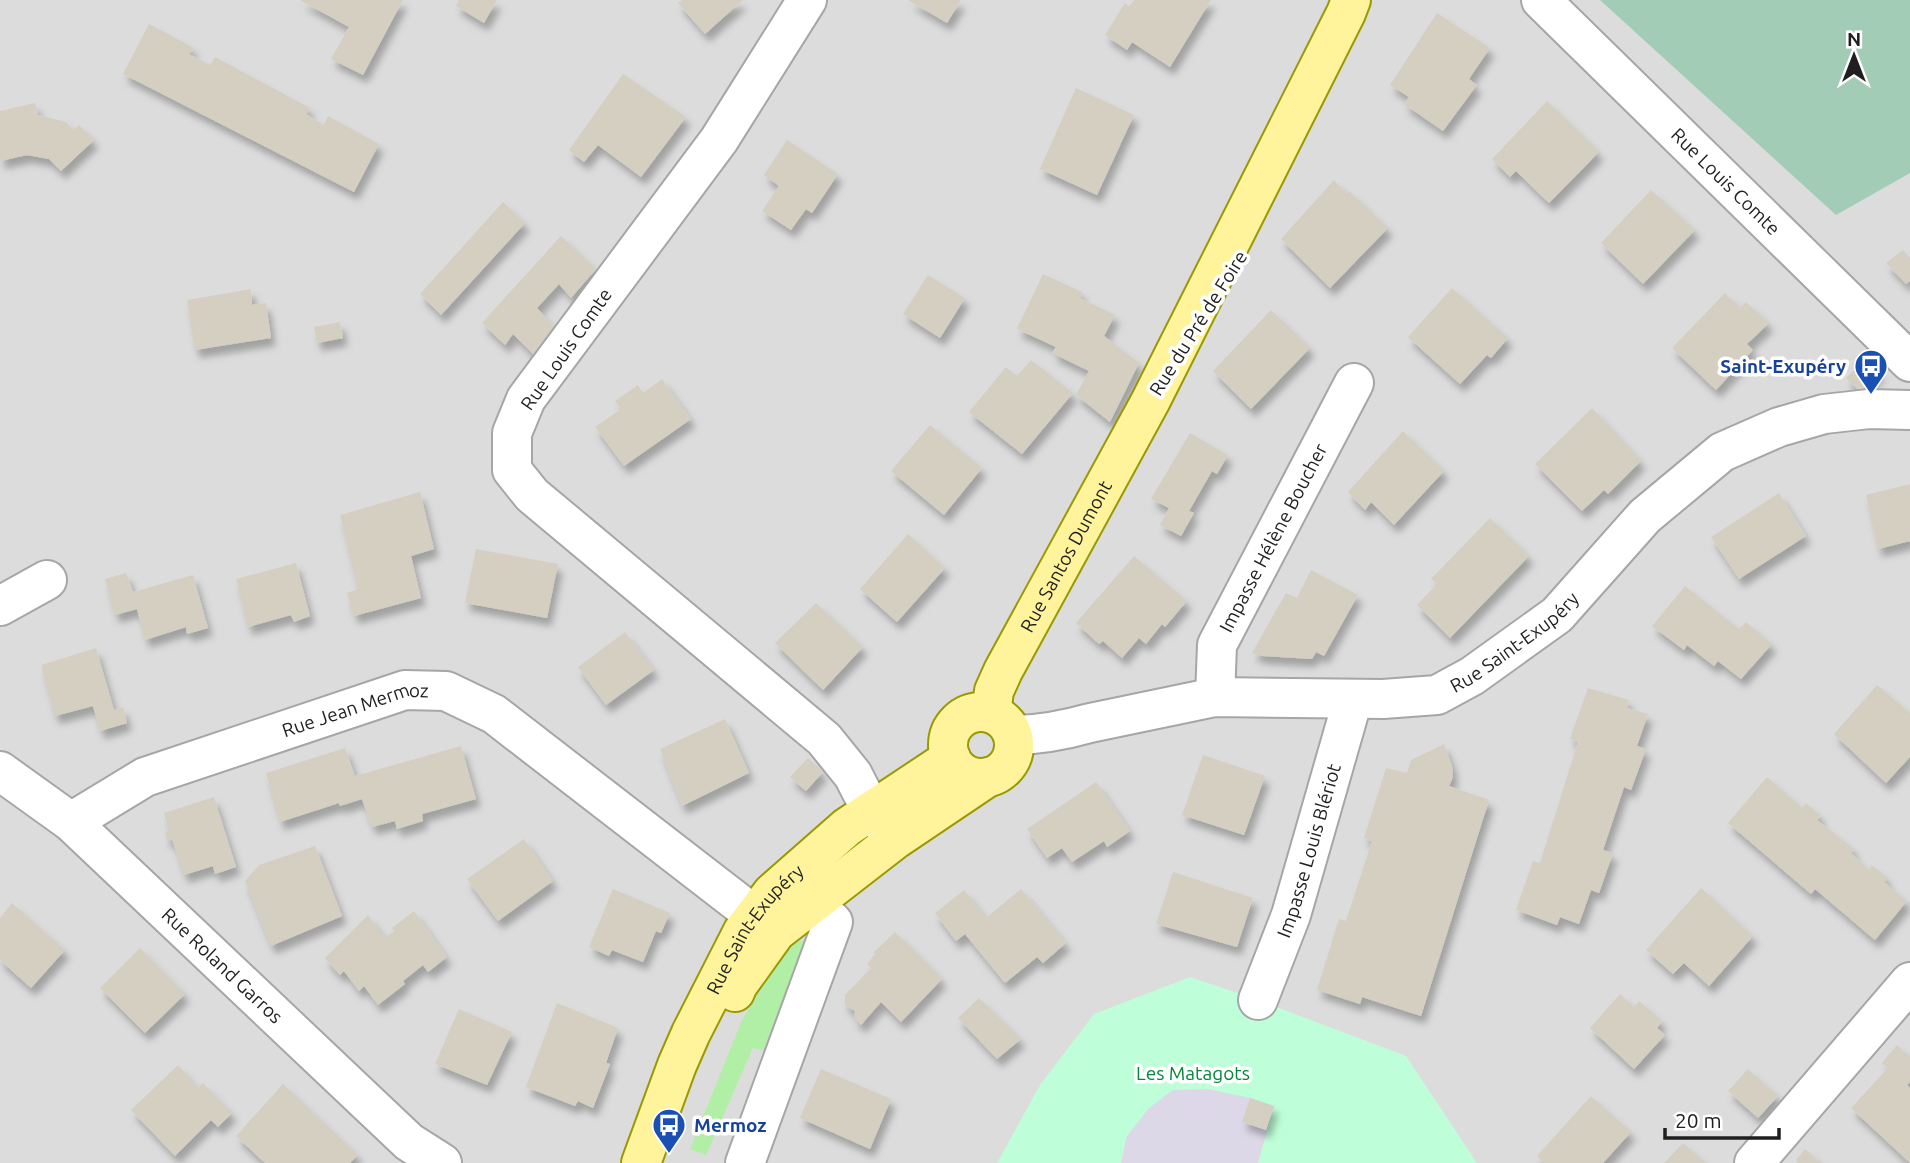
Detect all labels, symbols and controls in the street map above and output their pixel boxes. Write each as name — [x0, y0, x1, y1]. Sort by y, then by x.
north arrow — [1819, 21, 1889, 91]
text: N — [1847, 28, 1861, 50]
street label: Rue Louis Comte — [1667, 123, 1785, 239]
street label: Rue du Pré de Foire — [1145, 247, 1251, 399]
street label: Rue Louis Comte — [516, 284, 616, 414]
bus stop icon: Saint-Exupéry — [1852, 347, 1890, 396]
place label: Saint-Exupéry — [1720, 355, 1846, 377]
street label: Impasse Hélène Boucher — [1215, 440, 1331, 636]
street label: Rue Santos Dumont — [1015, 476, 1116, 636]
street label: Rue Saint-Exupéry — [1446, 587, 1583, 697]
street label: Rue Jean Mermoz — [279, 678, 429, 741]
street label: Impasse Louis Blériot — [1272, 761, 1345, 941]
street label: Rue Saint-Exupéry — [702, 860, 808, 998]
street label: Rue Roland Garros — [158, 903, 287, 1028]
park label: Les Matagots — [1136, 1062, 1250, 1084]
scale bar — [1665, 1096, 1779, 1140]
bus stop icon: Mermoz — [650, 1106, 688, 1155]
text: 20 m — [1675, 1108, 1722, 1132]
place label: Mermoz — [694, 1114, 767, 1136]

